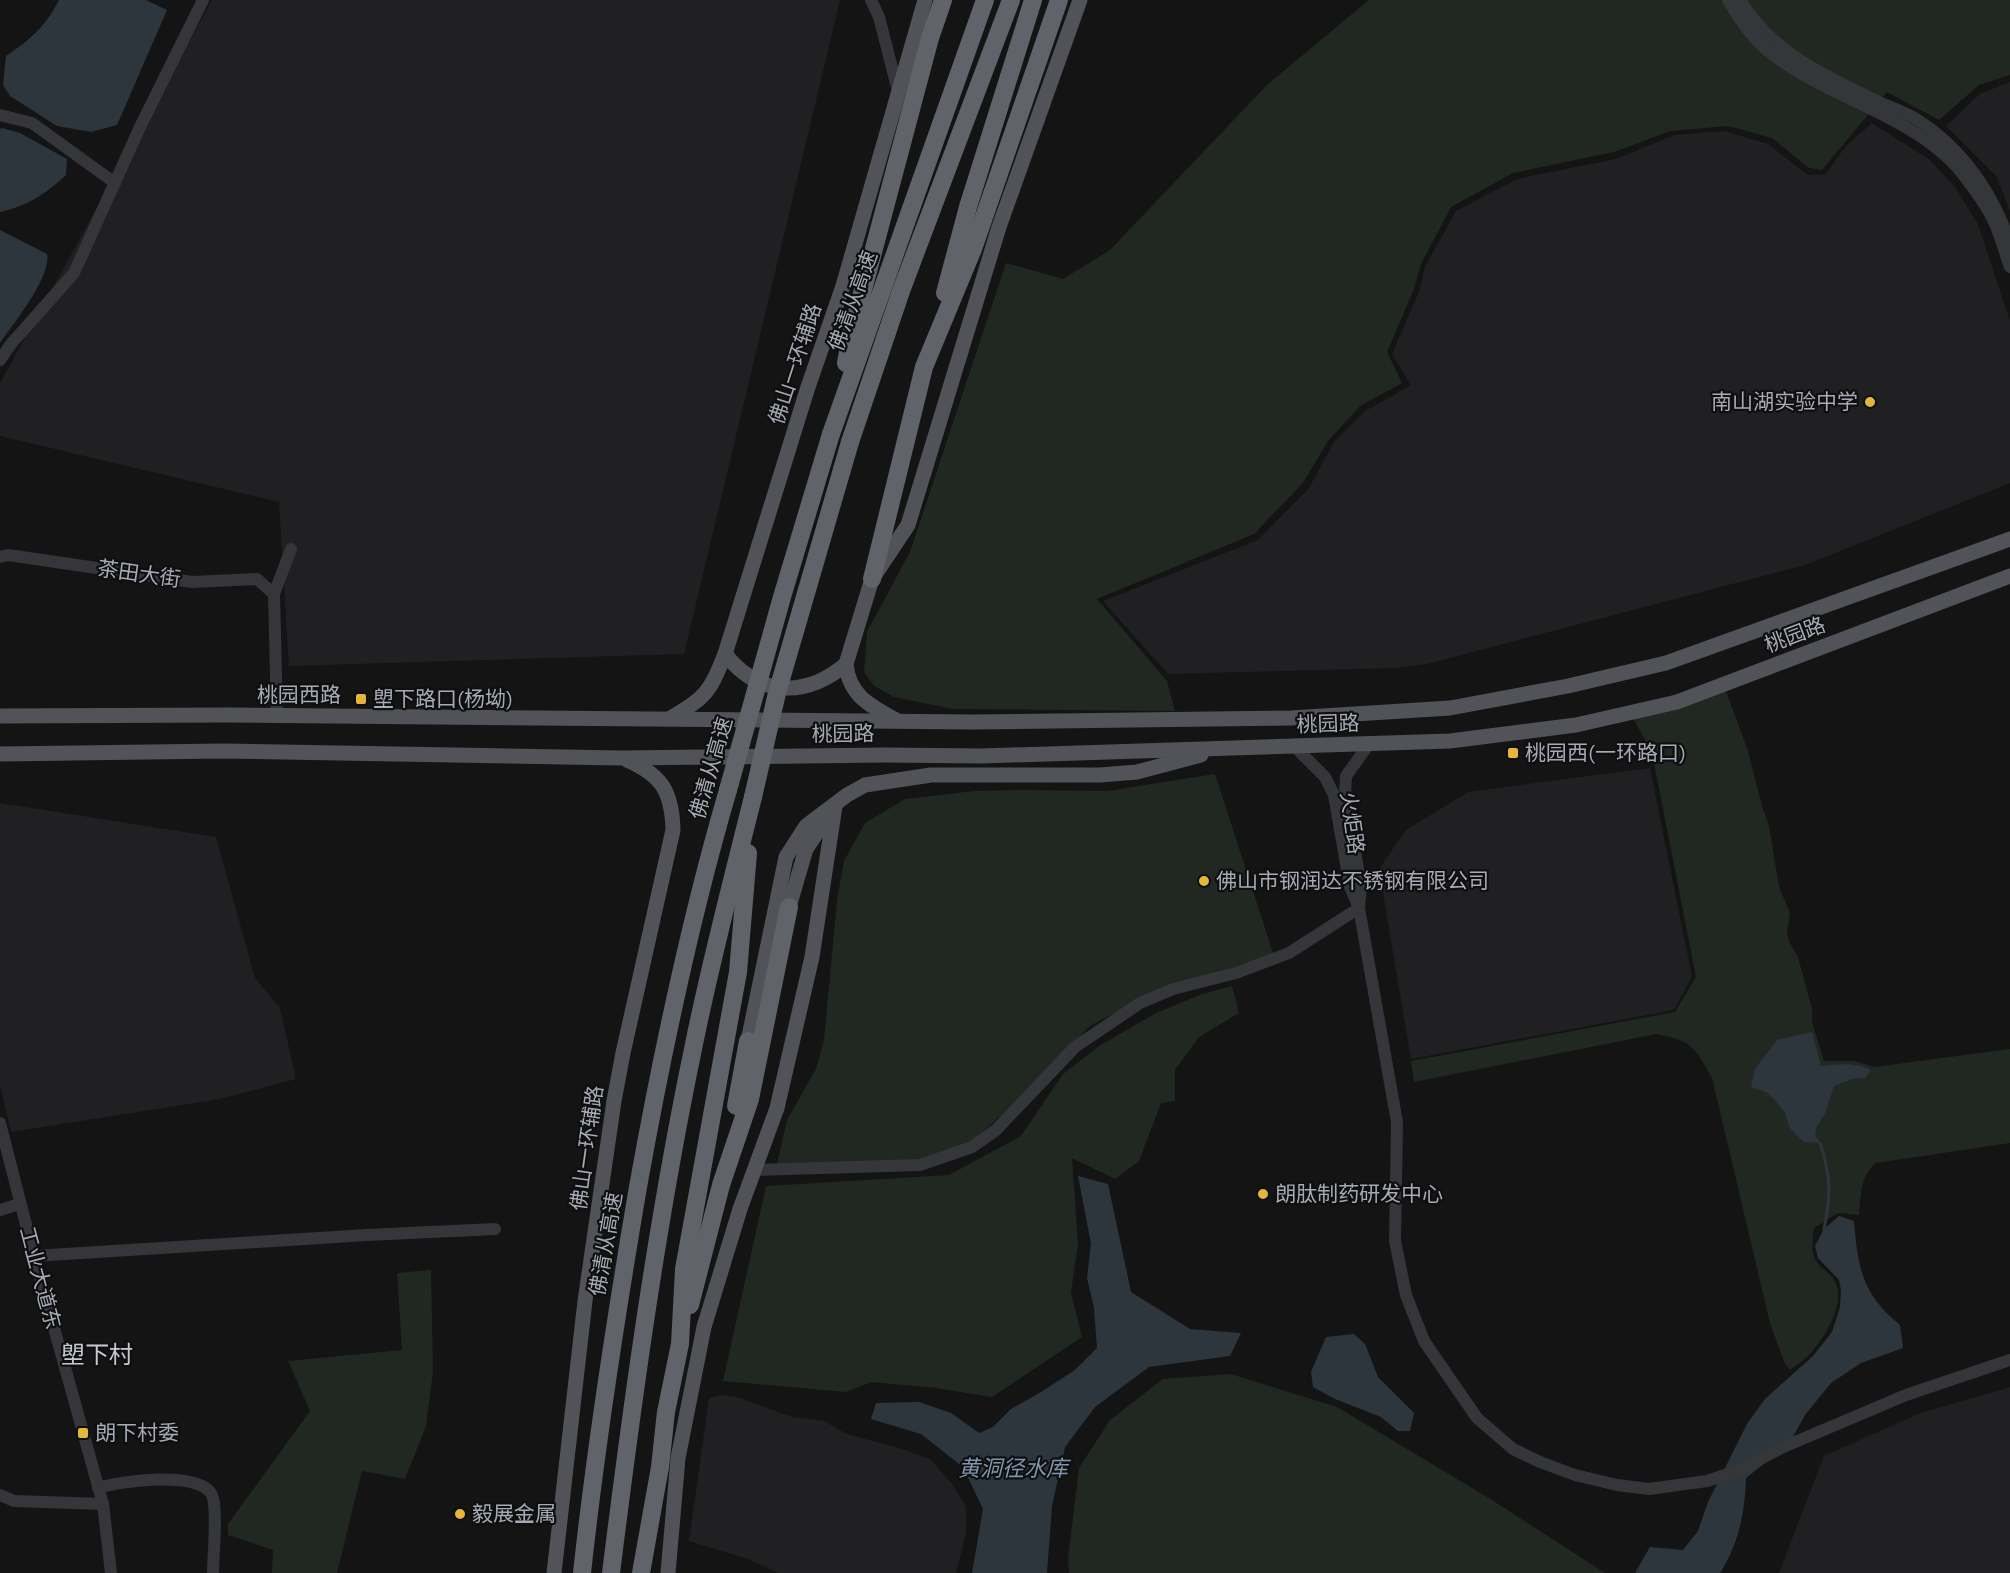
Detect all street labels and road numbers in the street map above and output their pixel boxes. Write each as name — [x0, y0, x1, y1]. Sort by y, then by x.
street label: 佛清从高速 — [821, 247, 883, 355]
street label: 佛山一环辅路 — [761, 299, 827, 428]
street label: 茶田大街 — [96, 553, 183, 593]
street label: 桃园路 — [1760, 610, 1829, 658]
street label: 桃园西路 — [257, 680, 341, 708]
street label: 桃园路 — [1296, 708, 1360, 738]
street label: 佛清从高速 — [682, 713, 738, 822]
street label: 桃园路 — [811, 718, 875, 748]
street label: 火炬路 — [1335, 790, 1371, 856]
street label: 佛山一环辅路 — [563, 1084, 609, 1212]
street label: 佛清从高速 — [582, 1190, 628, 1298]
street label: 工业大道东 — [14, 1223, 68, 1332]

